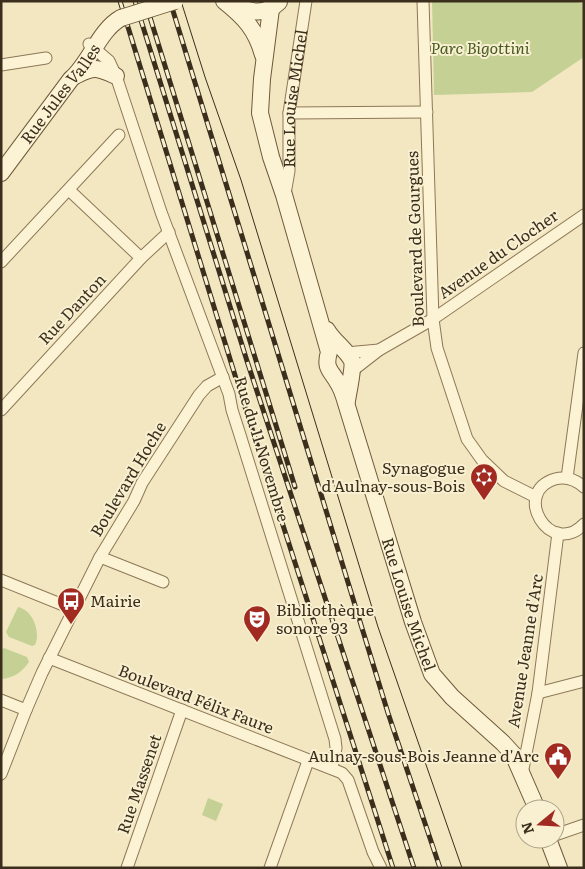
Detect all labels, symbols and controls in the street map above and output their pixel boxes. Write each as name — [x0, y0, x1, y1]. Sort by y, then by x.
street label: Rue Louise Michel — [276, 28, 313, 168]
park label: Parc Bigottini — [430, 35, 530, 59]
street label: Rue Jules Valles — [14, 39, 105, 148]
street label: Boulevard de Gourgues — [399, 151, 429, 327]
street label: Avenue du Clocher — [432, 202, 563, 304]
street label: Rue Danton — [32, 267, 111, 349]
street label: Rue du 11 Novembre — [229, 373, 296, 524]
street label: Boulevard Hoche — [83, 416, 171, 541]
place label: Synagogue d'Aulnay-sous-Bois — [321, 455, 465, 497]
synagogue icon: Synagogue d'Aulnay-sous-Bois — [469, 462, 499, 501]
street label: Rue Louise Michel — [377, 534, 443, 674]
street label: Avenue Jeanne d'Arc — [500, 572, 548, 730]
bus stop icon: Mairie — [56, 586, 86, 625]
place label: Mairie — [90, 588, 141, 612]
place label: Bibliothèque sonore 93 — [276, 597, 374, 639]
theatre icon: Bibliothèque sonore 93 — [242, 604, 272, 643]
street label: Boulevard Félix Faure — [115, 657, 278, 739]
street label: Rue Massenet — [110, 730, 167, 837]
public building icon: Aulnay-sous-Bois Jeanne d'Arc — [543, 741, 573, 780]
place label: Aulnay-sous-Bois Jeanne d'Arc — [308, 743, 539, 767]
north arrow — [515, 799, 565, 849]
text: N — [515, 819, 538, 837]

